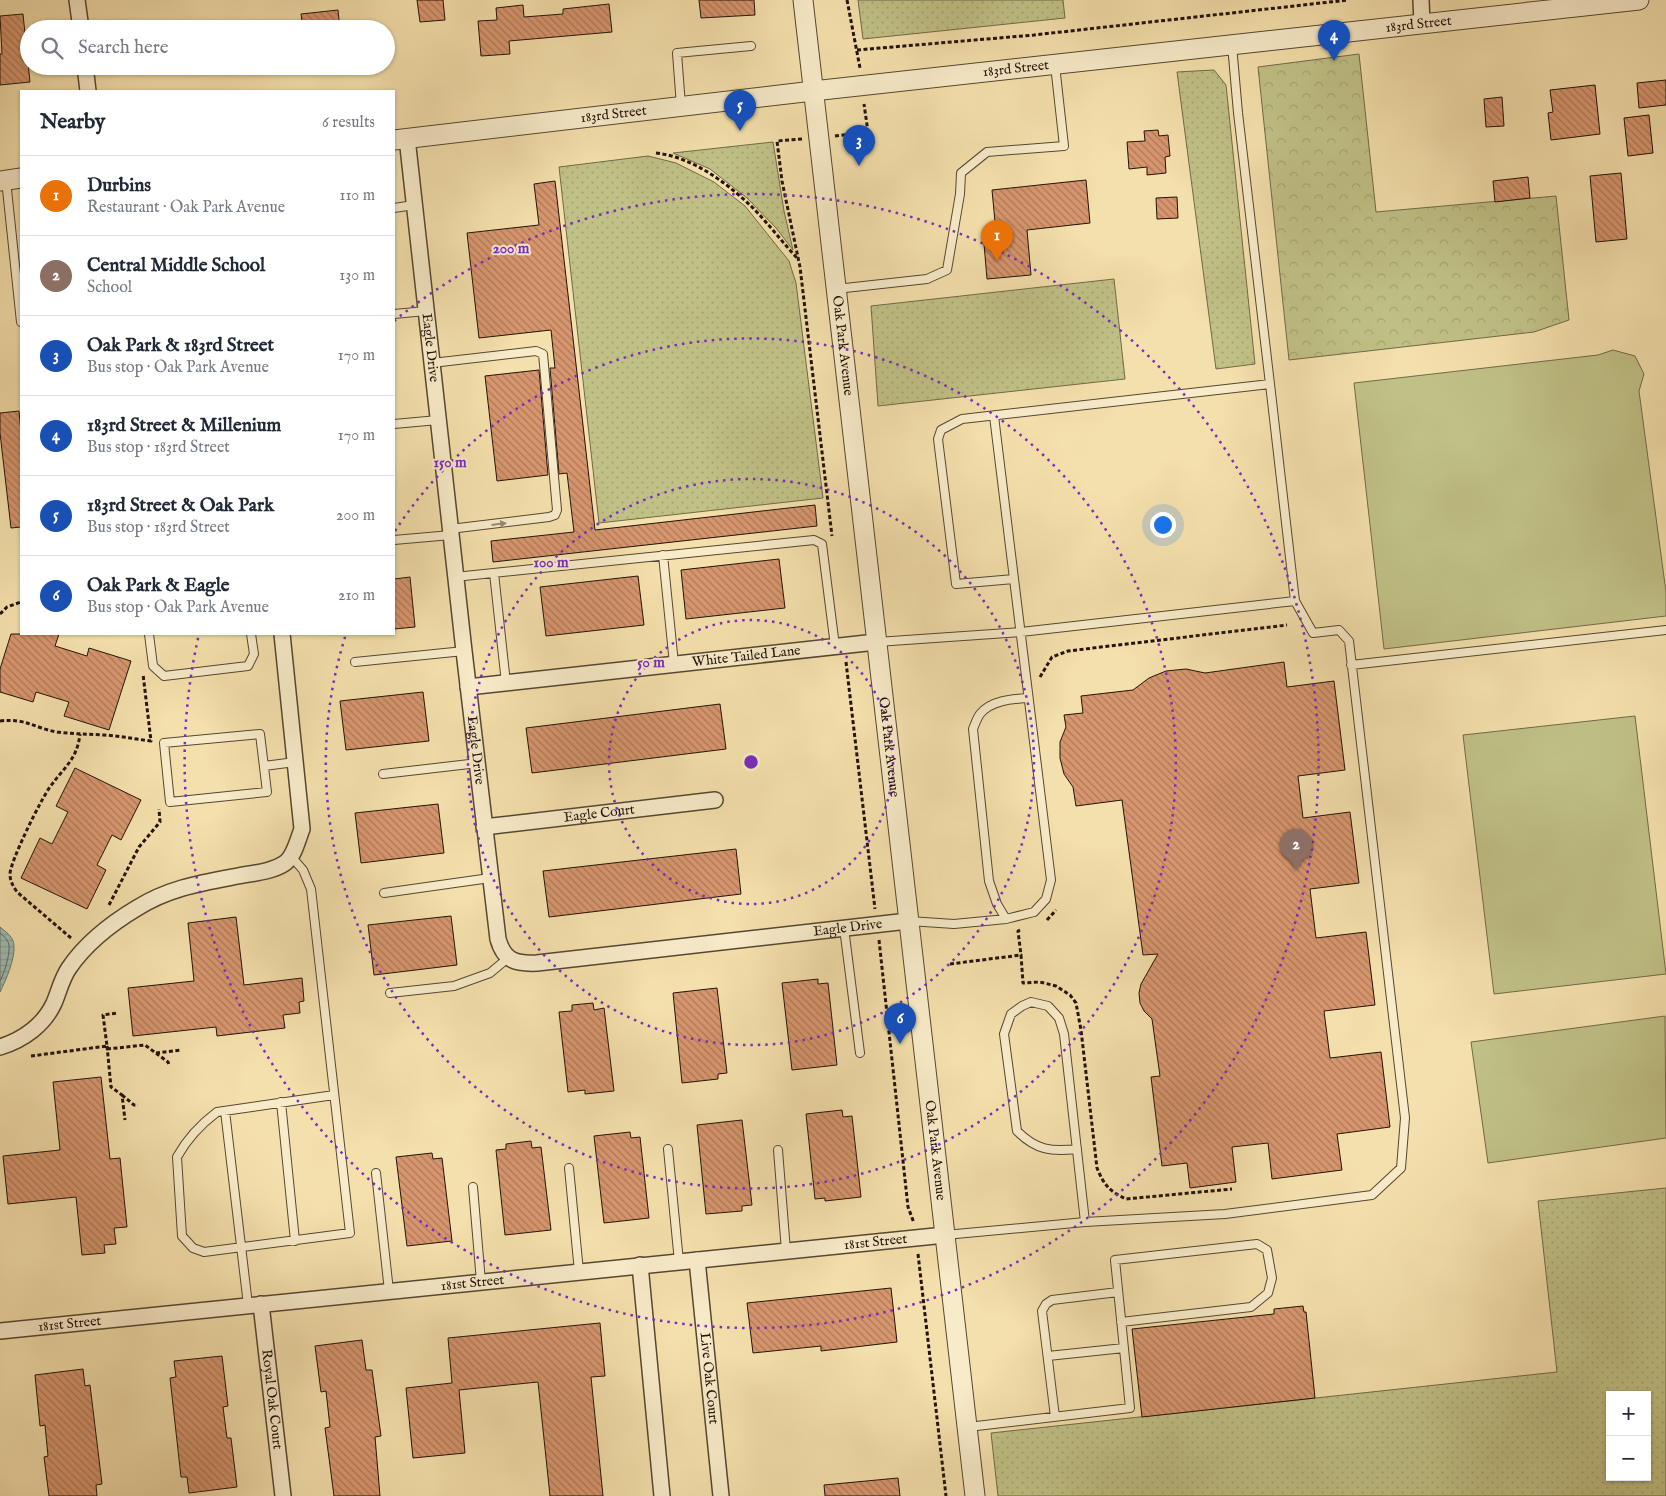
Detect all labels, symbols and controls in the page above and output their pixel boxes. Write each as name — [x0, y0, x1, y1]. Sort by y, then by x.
street label: 183rd Street — [1384, 12, 1453, 37]
search box — [20, 20, 395, 75]
pin: 4 — [1318, 20, 1350, 61]
icon: search — [38, 34, 66, 62]
text: Search here — [78, 36, 169, 60]
street label: 183rd Street — [982, 56, 1050, 81]
pin: 5 — [724, 90, 756, 131]
street label: 183rd Street — [579, 102, 648, 127]
text: Nearby — [40, 109, 105, 136]
text: 6 results — [322, 113, 375, 133]
pin: 3 — [843, 125, 875, 166]
text: Durbins — [87, 174, 151, 198]
text: 1 — [53, 186, 59, 206]
text: 110 m — [339, 186, 375, 206]
text: Restaurant · Oak Park Avenue — [87, 198, 285, 218]
pin: 1 — [981, 220, 1013, 261]
text: 200 m — [493, 239, 530, 258]
text: Central Middle School — [87, 254, 265, 278]
text: 2 — [52, 266, 60, 286]
text: 130 m — [339, 266, 375, 286]
text: School — [87, 278, 132, 298]
street label: Oak Park Avenue — [828, 295, 858, 397]
street label: Eagle Drive — [418, 312, 443, 384]
text: Oak Park & 183rd Street — [87, 334, 274, 358]
text: 3 — [53, 346, 59, 366]
text: 170 m — [338, 346, 375, 366]
text: Bus stop · Oak Park Avenue — [87, 358, 269, 378]
text: 183rd Street & Millenium — [87, 414, 281, 438]
text: 4 — [52, 426, 60, 446]
text: 170 m — [338, 426, 375, 446]
text: Bus stop · 183rd Street — [87, 438, 230, 458]
text: 150 m — [433, 453, 467, 472]
text: 183rd Street & Oak Park — [87, 494, 274, 518]
text: 5 — [53, 506, 59, 526]
text: 200 m — [336, 506, 375, 526]
your location — [1150, 512, 1176, 538]
text: Bus stop · 183rd Street — [87, 518, 230, 538]
one-way arrow — [491, 520, 507, 528]
text: 100 m — [533, 553, 569, 572]
text: Oak Park & Eagle — [87, 574, 230, 598]
text: 6 — [53, 586, 59, 606]
text: 210 m — [338, 586, 375, 606]
text: Bus stop · Oak Park Avenue — [87, 598, 269, 618]
street label: White Tailed Lane — [691, 641, 802, 671]
text: 50 m — [637, 653, 665, 672]
street label: Oak Park Avenue — [874, 696, 904, 799]
street label: Eagle Drive — [463, 715, 489, 786]
centre of rings — [742, 753, 760, 771]
street label: Eagle Court — [563, 800, 636, 827]
pin: 2 — [1280, 829, 1312, 870]
street label: Eagle Drive — [812, 915, 884, 941]
pin: 6 — [884, 1003, 916, 1044]
street label: Oak Park Avenue — [921, 1099, 950, 1202]
street label: 181st Street — [843, 1230, 908, 1254]
street label: 181st Street — [440, 1271, 505, 1295]
street label: 181st Street — [37, 1312, 102, 1336]
street label: Live Oak Court — [695, 1332, 723, 1425]
street label: Royal Oak Court — [257, 1348, 287, 1451]
map controls — [1606, 1391, 1651, 1481]
button: + — [1606, 1391, 1651, 1436]
button: − — [1606, 1436, 1651, 1481]

